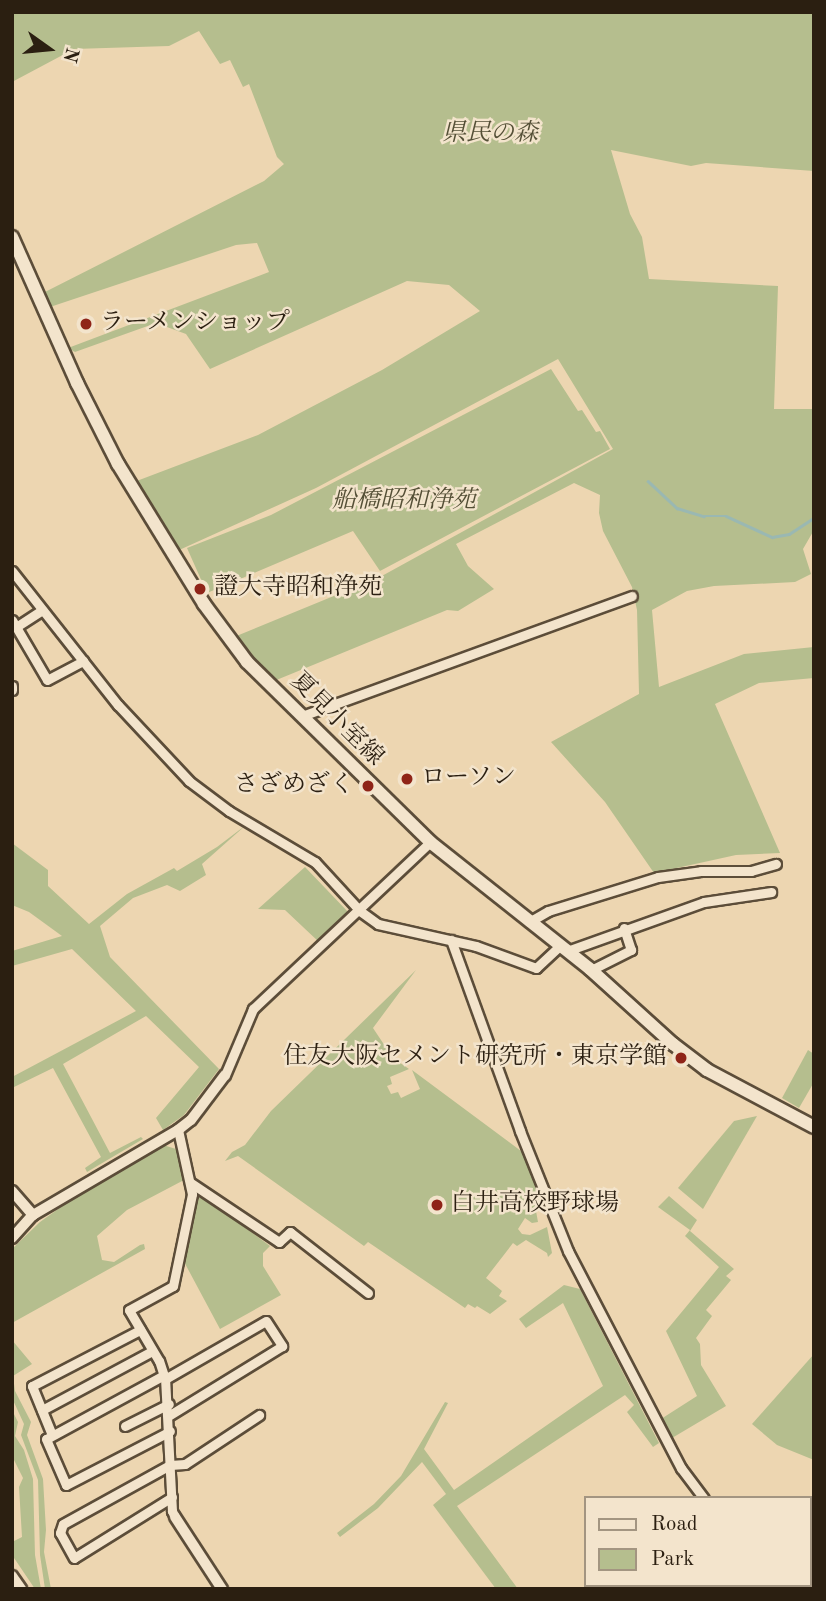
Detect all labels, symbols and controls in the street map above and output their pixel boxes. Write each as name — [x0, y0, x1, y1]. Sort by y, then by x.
north arrow — [14, 14, 84, 84]
text: N — [59, 45, 81, 64]
park label: 県民の森 — [442, 121, 538, 149]
place label: ラーメンショップ — [100, 310, 292, 338]
marker: ラーメンショップ — [78, 316, 94, 332]
park label: 船橋昭和浄苑 — [332, 488, 476, 516]
place label: 證大寺昭和浄苑 — [214, 575, 382, 603]
marker: 證大寺昭和浄苑 — [192, 581, 208, 597]
street label: 夏見小室線 — [283, 667, 389, 773]
place label: ローソン — [421, 765, 517, 793]
marker: ローソン — [399, 771, 415, 787]
place label: さざめざく — [234, 772, 354, 800]
marker: さざめざく — [360, 778, 376, 794]
place label: 住友大阪セメント研究所・東京学館 — [283, 1044, 667, 1072]
marker: 住友大阪セメント研究所・東京学館 — [673, 1050, 689, 1066]
place label: 白井高校野球場 — [451, 1191, 619, 1219]
marker: 白井高校野球場 — [429, 1197, 445, 1213]
legend — [584, 1496, 812, 1587]
text: Road — [651, 1514, 698, 1535]
text: Park — [651, 1549, 694, 1570]

